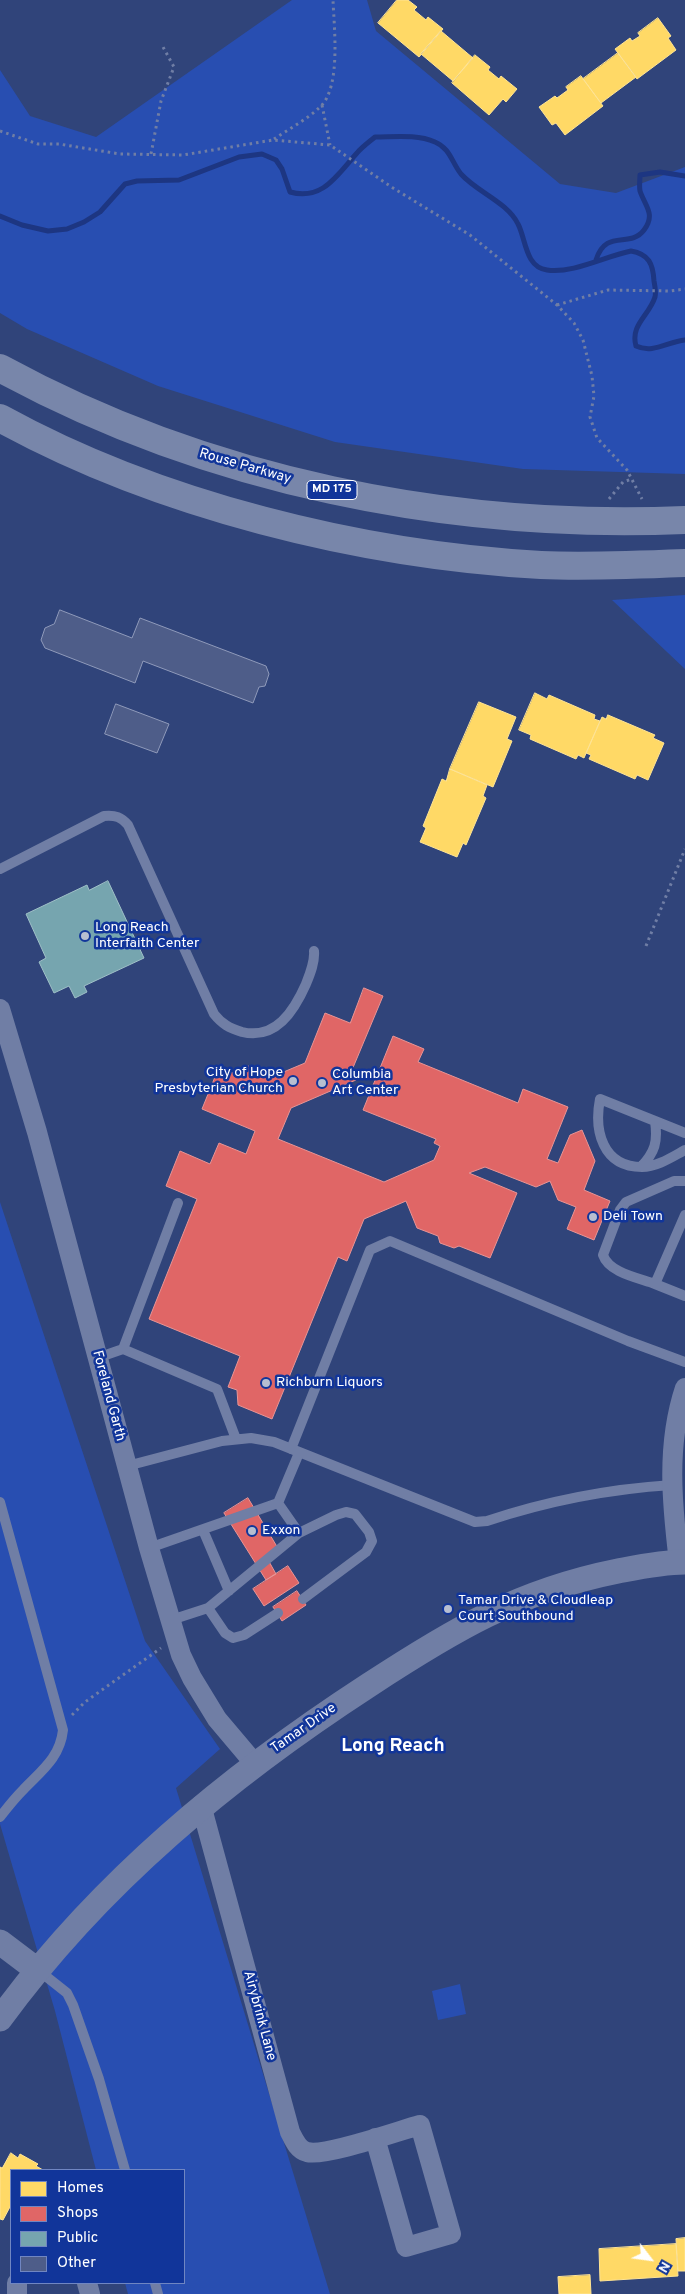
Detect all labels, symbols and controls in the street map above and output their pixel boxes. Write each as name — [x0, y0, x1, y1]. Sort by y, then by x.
street label: Rouse Parkway — [197, 446, 293, 488]
road number: MD 175 — [307, 480, 357, 500]
place label: Long Reach Interfaith Center — [95, 920, 199, 952]
marker: Long Reach Interfaith Center — [79, 930, 91, 942]
place label: City of Hope Presbyterian Church — [154, 1065, 283, 1098]
place label: Columbia Art Center — [332, 1067, 398, 1100]
marker: City of Hope Presbyterian Church — [287, 1075, 299, 1087]
marker: Columbia Art Center — [316, 1077, 328, 1089]
place label: Deli Town — [603, 1209, 663, 1225]
marker: Deli Town — [587, 1211, 599, 1223]
street label: Foreland Garth — [88, 1349, 128, 1443]
place label: Richburn Liquors — [276, 1375, 383, 1391]
marker: Richburn Liquors — [260, 1377, 272, 1389]
place label: Exxon — [262, 1523, 300, 1539]
marker: Exxon — [246, 1525, 258, 1537]
place label: Tamar Drive & Cloudleap Court Southbound — [458, 1593, 613, 1625]
marker: Tamar Drive & Cloudleap Court Southbound — [442, 1603, 454, 1615]
street label: Tamar Drive — [268, 1700, 340, 1758]
district label: Long Reach — [341, 1736, 445, 1758]
street label: Airybrink Lane — [239, 1969, 279, 2063]
legend — [10, 2169, 185, 2284]
text: Homes — [57, 2179, 104, 2198]
text: Shops — [57, 2204, 98, 2223]
text: Public — [57, 2229, 98, 2248]
north arrow — [625, 2234, 675, 2284]
text: Other — [57, 2254, 96, 2273]
text: N — [654, 2258, 673, 2275]

